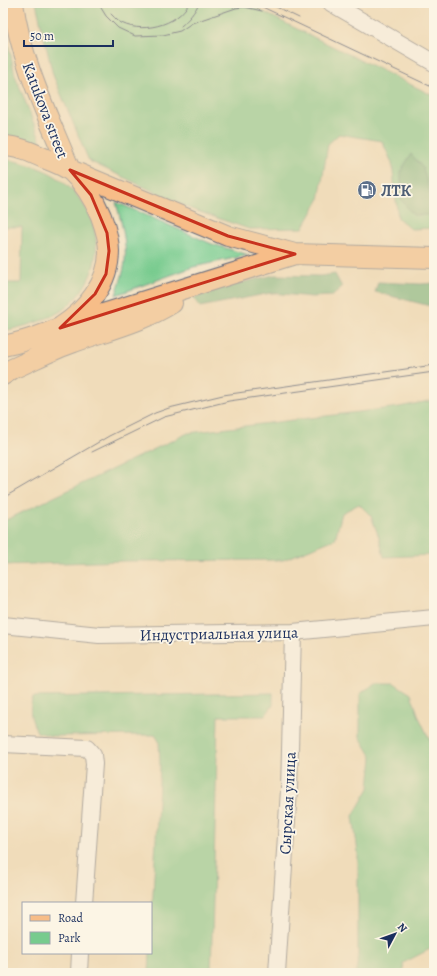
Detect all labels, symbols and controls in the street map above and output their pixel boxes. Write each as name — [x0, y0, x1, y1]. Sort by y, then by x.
scale bar — [24, 22, 113, 48]
text: 50 m — [30, 28, 54, 44]
street label: Katukova street — [17, 59, 74, 162]
fuel station icon: ЛТК — [356, 179, 378, 201]
place label: ЛТК — [381, 180, 412, 202]
street label: Индустриальная улица — [140, 622, 299, 646]
street label: Сырская улица — [274, 751, 302, 855]
legend — [22, 902, 152, 954]
text: Road — [58, 910, 84, 926]
north arrow — [375, 914, 415, 954]
text: N — [394, 920, 410, 936]
text: Park — [58, 930, 81, 946]

